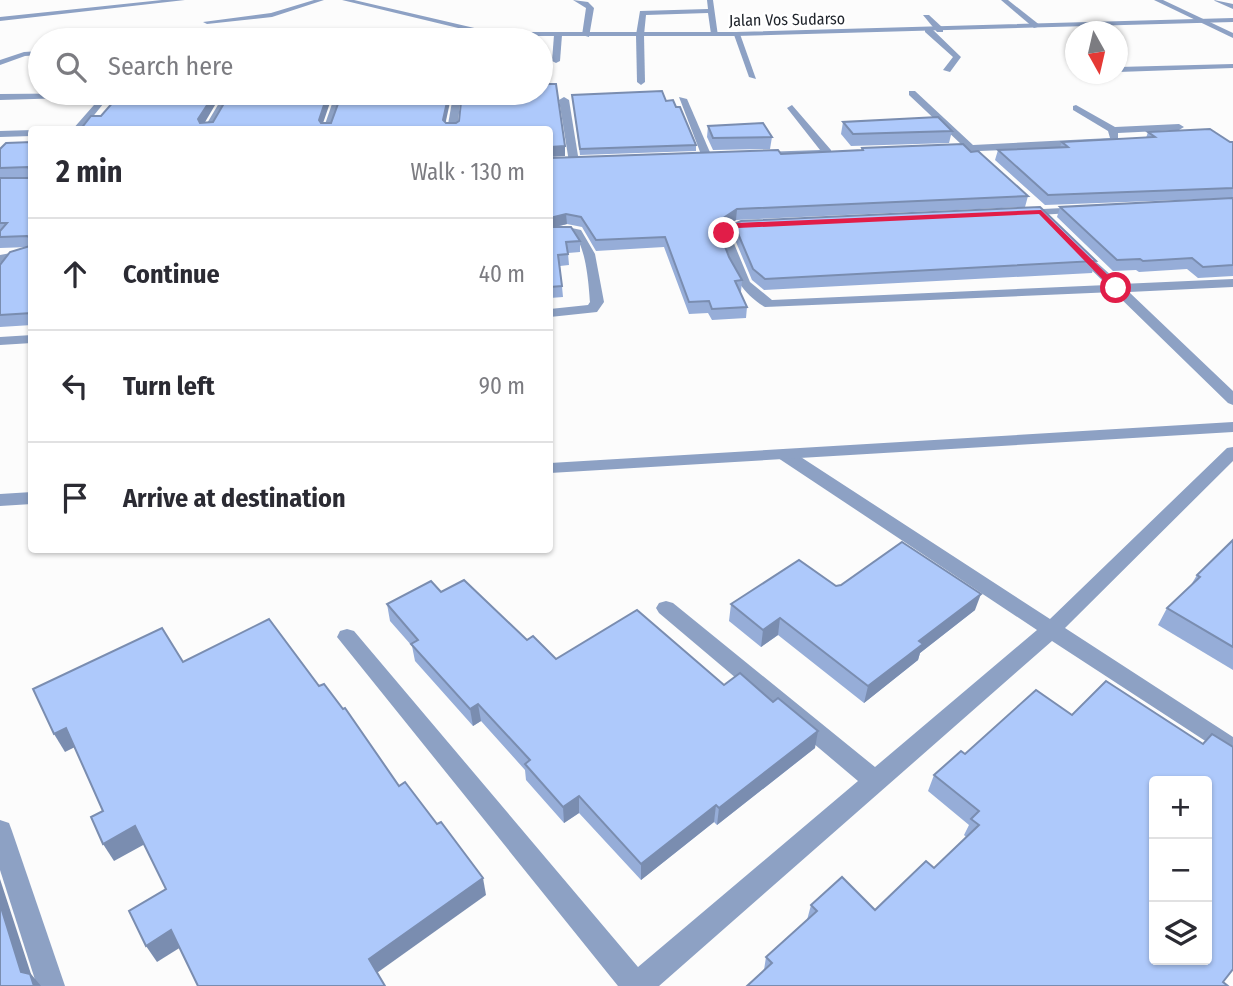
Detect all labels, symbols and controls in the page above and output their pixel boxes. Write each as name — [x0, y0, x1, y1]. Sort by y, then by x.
street label: Jalan Vos Sudarso — [729, 9, 845, 30]
north arrow — [1065, 21, 1128, 84]
search box — [28, 28, 553, 105]
icon: search — [52, 48, 90, 86]
text: Search here — [108, 51, 233, 82]
text: 2 min — [56, 154, 123, 190]
text: Walk · 130 m — [411, 158, 525, 186]
route end — [708, 217, 739, 248]
icon: ahead — [56, 255, 94, 293]
text: Continue — [123, 259, 220, 290]
text: 40 m — [479, 260, 525, 288]
route start — [1100, 272, 1131, 303]
icon: left — [56, 367, 94, 405]
text: Turn left — [123, 371, 215, 402]
text: 90 m — [479, 372, 525, 400]
icon: arrive — [56, 479, 94, 517]
text: Arrive at destination — [123, 483, 346, 514]
map controls — [1149, 776, 1212, 965]
button: + — [1149, 776, 1212, 839]
button: − — [1149, 839, 1212, 902]
button: layers — [1149, 902, 1212, 965]

